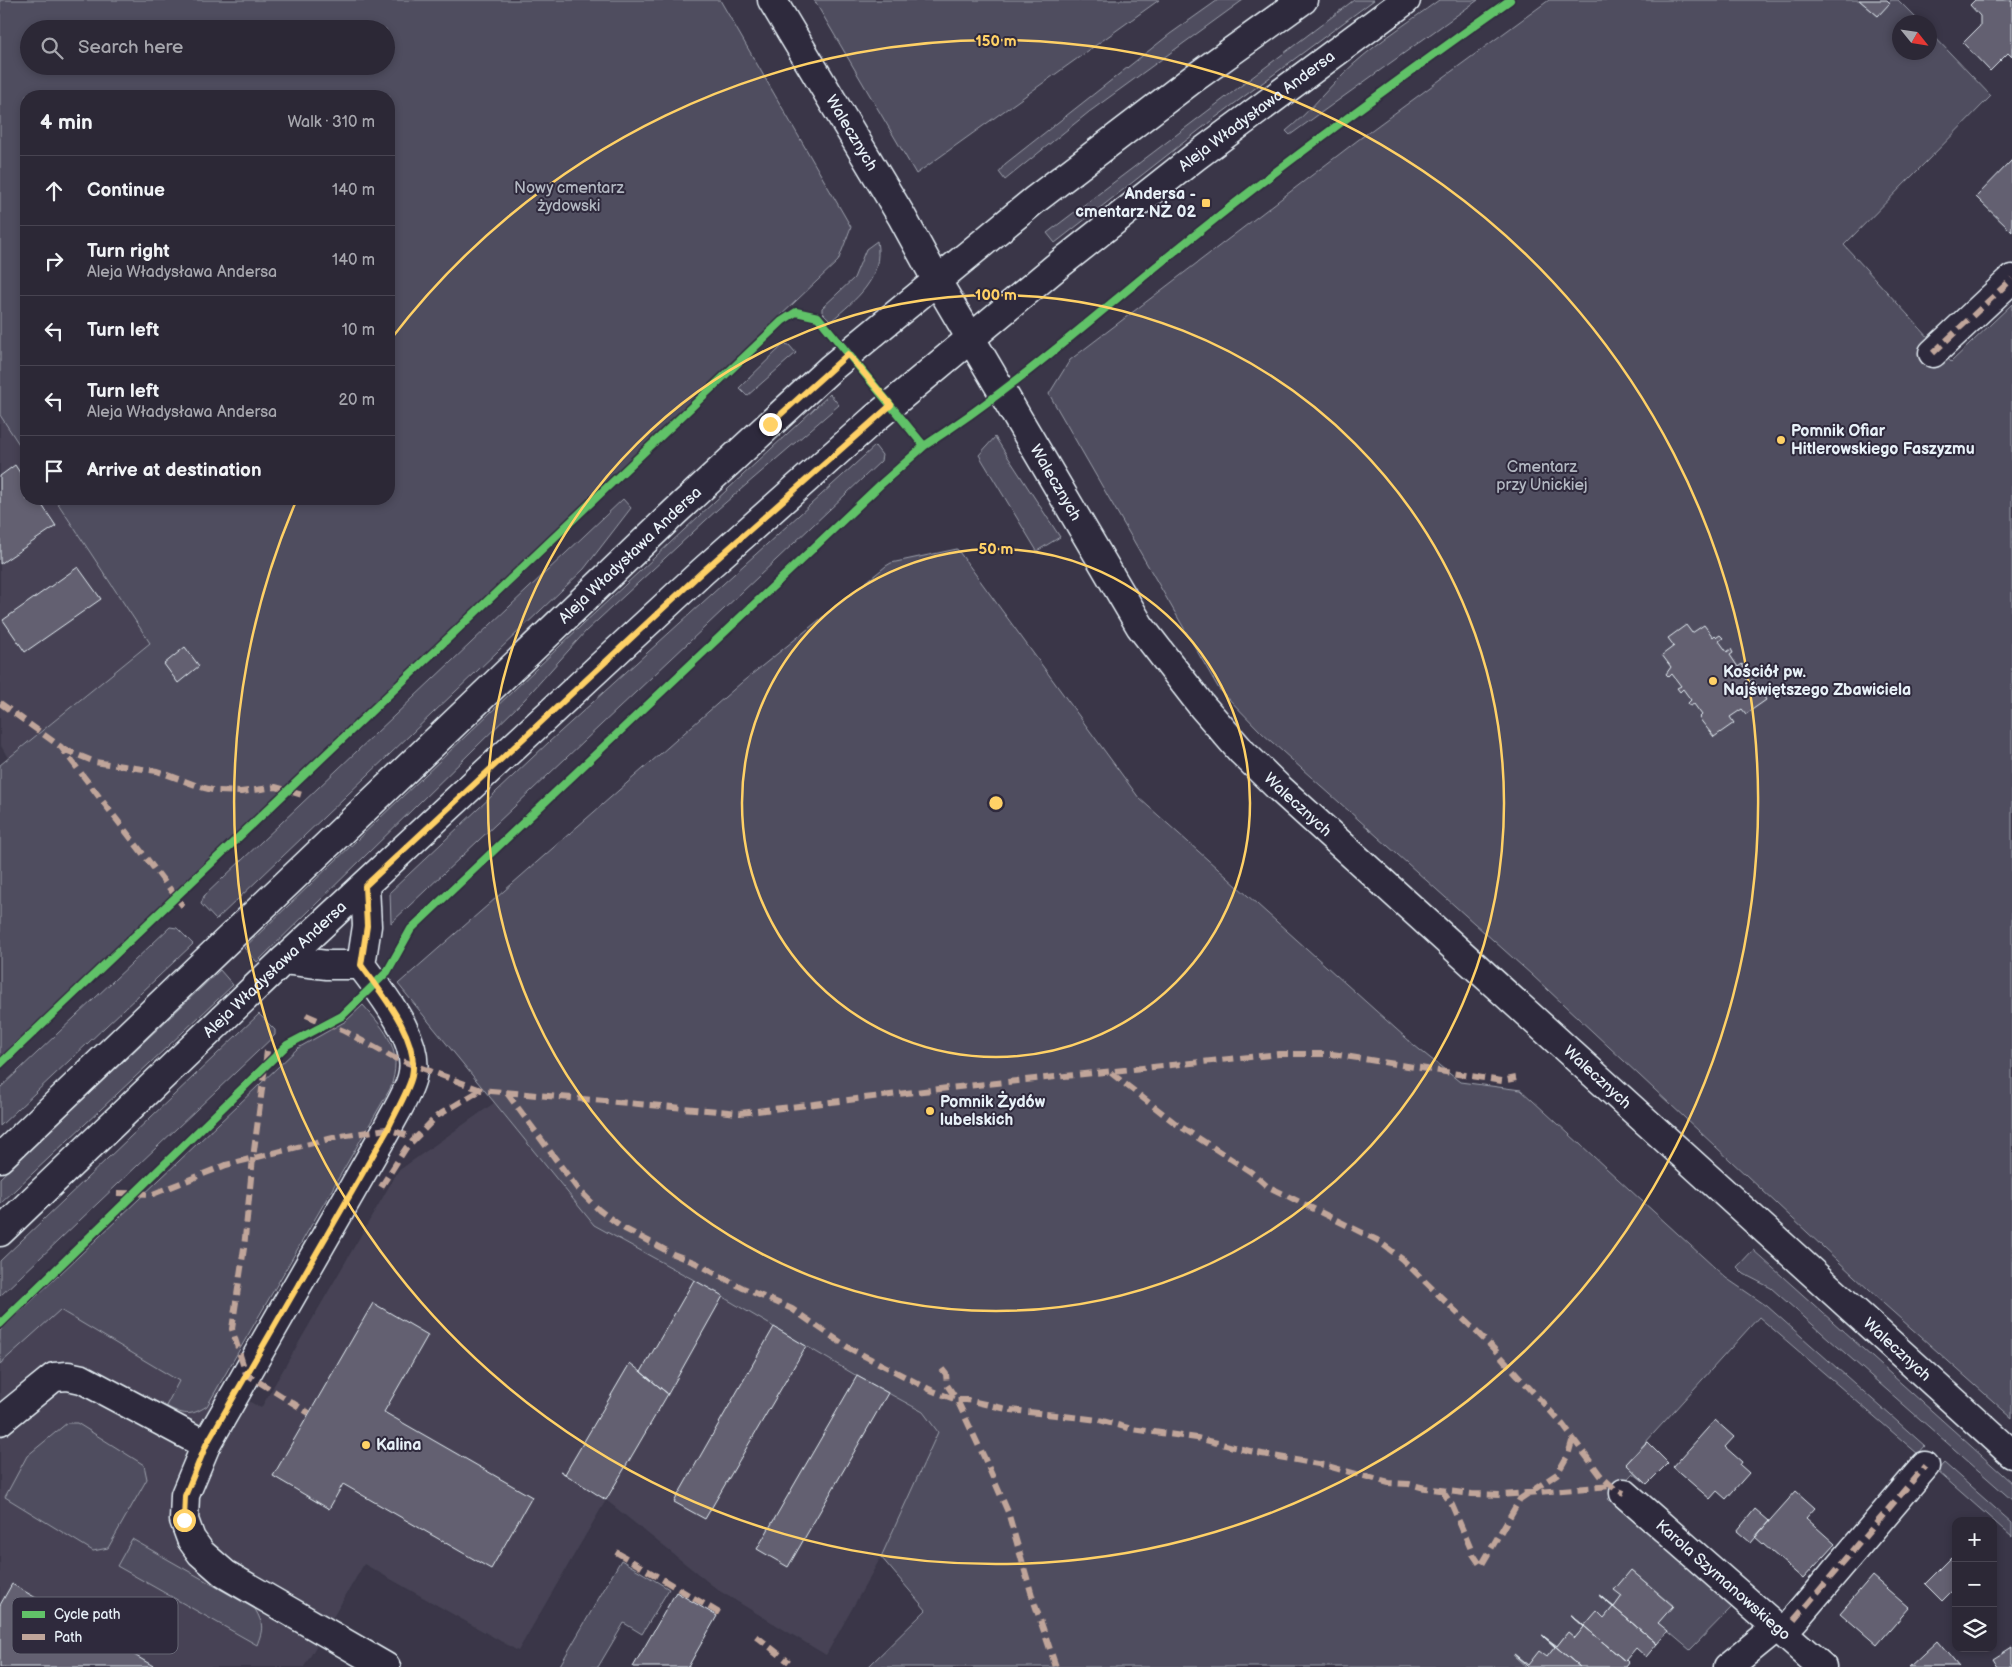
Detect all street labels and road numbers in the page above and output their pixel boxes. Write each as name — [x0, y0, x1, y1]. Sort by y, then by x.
street label: Aleja Władysława Andersa — [1175, 47, 1339, 176]
street label: Walecznych — [822, 92, 882, 174]
street label: Walecznych — [1026, 441, 1086, 524]
street label: Aleja Władysława Andersa — [555, 483, 706, 628]
street label: Walecznych — [1260, 769, 1336, 841]
street label: Aleja Władysława Andersa — [199, 897, 350, 1042]
street label: Walecznych — [1559, 1041, 1635, 1113]
street label: Walecznych — [1859, 1314, 1935, 1385]
street label: Karola Szymanowskiego — [1652, 1516, 1795, 1644]

